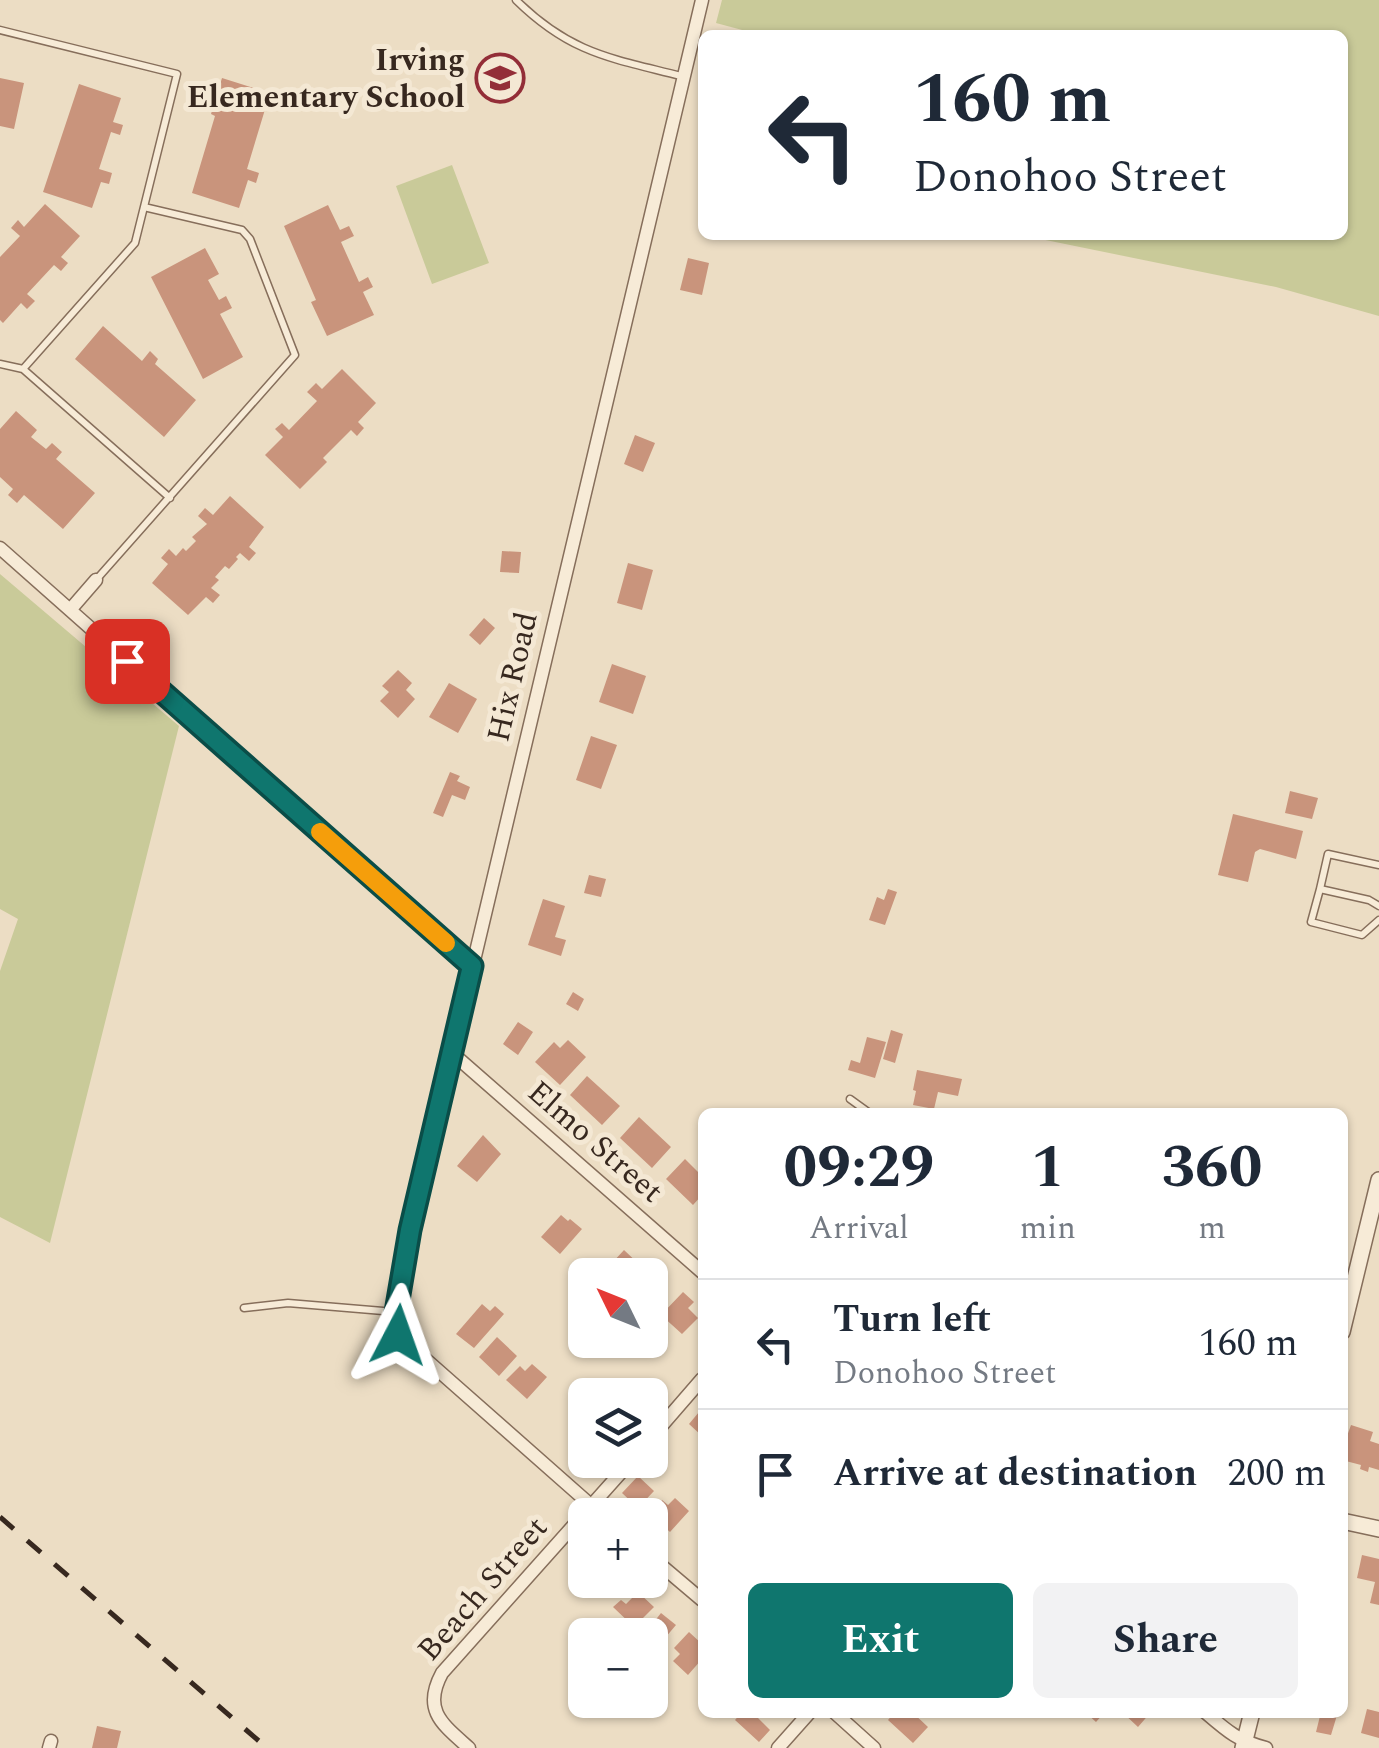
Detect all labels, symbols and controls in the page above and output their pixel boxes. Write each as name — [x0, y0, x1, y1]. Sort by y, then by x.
place label: Irving Elementary School — [187, 36, 465, 122]
text: 160 m — [913, 47, 1111, 153]
school or university icon: Irving Elementary School — [474, 52, 526, 104]
icon: left — [748, 70, 878, 200]
text: Donohoo Street — [913, 143, 1227, 212]
street label: Hix Road — [474, 607, 552, 747]
pin — [85, 619, 170, 704]
icon: arrive — [100, 634, 155, 689]
street label: Elmo Street — [516, 1069, 674, 1215]
text: 09:29 — [784, 1122, 934, 1214]
text: 1 — [1031, 1122, 1065, 1214]
text: 360 — [1161, 1122, 1262, 1214]
text: Arrival — [809, 1204, 909, 1253]
text: min — [1020, 1204, 1076, 1253]
text: m — [1198, 1204, 1226, 1253]
north arrow — [568, 1258, 668, 1358]
map controls — [568, 1258, 668, 1718]
position arrow — [346, 1283, 450, 1387]
text: Turn left — [833, 1291, 991, 1349]
text: 160 m — [1199, 1315, 1298, 1373]
icon: left — [748, 1317, 803, 1372]
text: Donohoo Street — [833, 1349, 1056, 1398]
button: layers — [568, 1378, 668, 1478]
text: Arrive at destination — [833, 1445, 1197, 1503]
text: 200 m — [1227, 1445, 1326, 1503]
icon: arrive — [748, 1447, 803, 1502]
button: + — [568, 1498, 668, 1598]
street label: Beach Street — [406, 1506, 560, 1672]
button: Exit — [748, 1583, 1013, 1698]
button: Share — [1033, 1583, 1298, 1698]
button: − — [568, 1618, 668, 1718]

